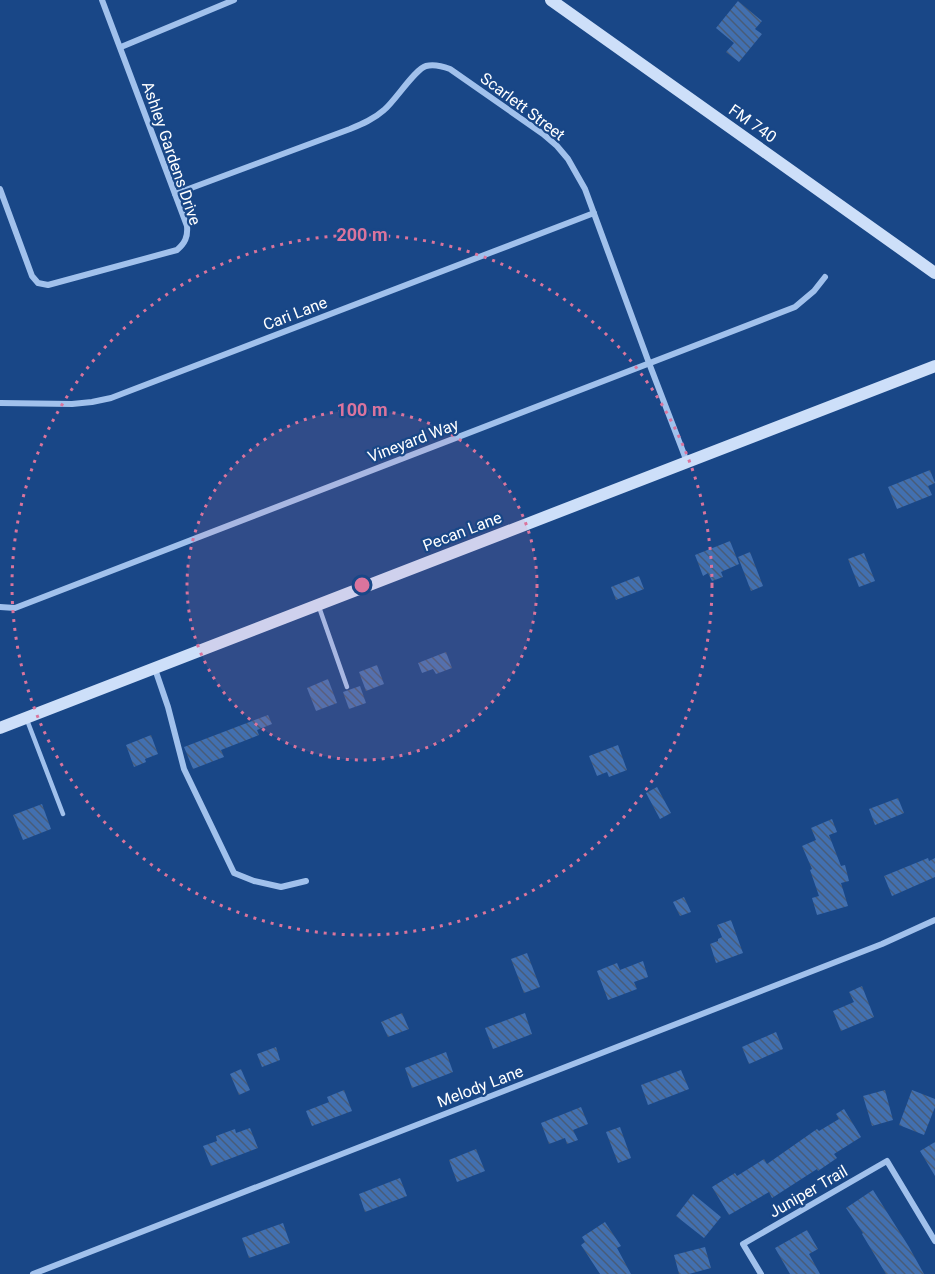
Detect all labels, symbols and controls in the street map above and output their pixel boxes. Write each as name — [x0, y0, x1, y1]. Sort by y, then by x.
street label: Scarlett Street — [477, 68, 569, 144]
street label: Ashley Gardens Drive — [138, 79, 205, 228]
street label: FM 740 — [725, 100, 780, 147]
text: 200 m — [336, 224, 388, 245]
street label: Cari Lane — [260, 293, 330, 334]
text: 100 m — [336, 399, 388, 420]
street label: Vineyard Way — [365, 414, 462, 467]
street label: Pecan Lane — [420, 508, 504, 555]
centre of rings — [352, 575, 372, 595]
street label: Melody Lane — [434, 1061, 526, 1112]
street label: Juniper Trail — [766, 1161, 851, 1222]

